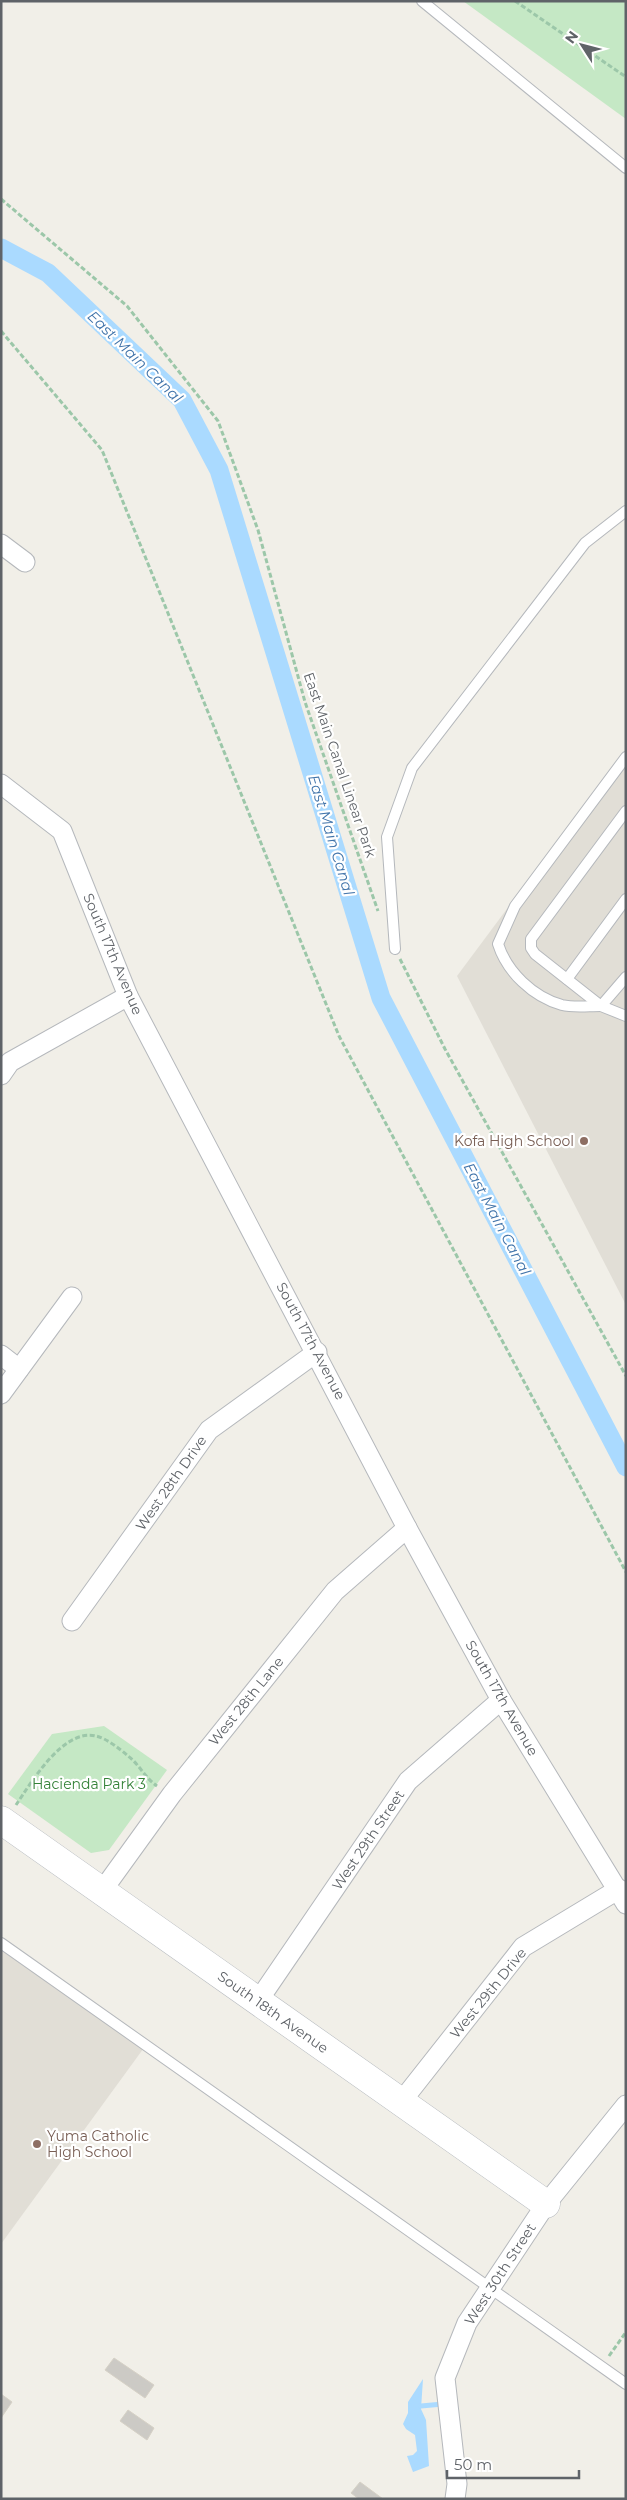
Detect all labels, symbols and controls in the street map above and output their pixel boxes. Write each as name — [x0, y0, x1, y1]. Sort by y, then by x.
north arrow — [557, 20, 607, 70]
text: N — [561, 27, 582, 47]
water label: East Main Canal — [84, 306, 187, 407]
street label: East Main Canal Linear Park — [300, 670, 380, 860]
water label: East Main Canal — [304, 773, 358, 897]
street label: South 17th Avenue — [79, 890, 147, 1018]
place label: Kofa High School — [454, 1132, 574, 1150]
marker: Kofa High School — [578, 1135, 590, 1147]
water label: East Main Canal — [460, 1159, 535, 1278]
street label: South 17th Avenue — [272, 1279, 350, 1403]
street label: West 28th Drive — [132, 1432, 210, 1534]
street label: South 17th Avenue — [462, 1637, 542, 1759]
street label: West 28th Lane — [205, 1653, 287, 1749]
park label: Hacienda Park 3 — [32, 1775, 146, 1793]
street label: West 29th Street — [328, 1786, 408, 1894]
street label: West 29th Drive — [446, 1944, 530, 2042]
street label: South 18th Avenue — [214, 1967, 332, 2057]
place label: Yuma Catholic High School — [47, 2127, 149, 2161]
marker: Yuma Catholic High School — [31, 2138, 43, 2150]
street label: West 30th Street — [460, 2219, 540, 2328]
scale bar — [447, 2448, 580, 2480]
text: 50 m — [454, 2455, 492, 2474]

